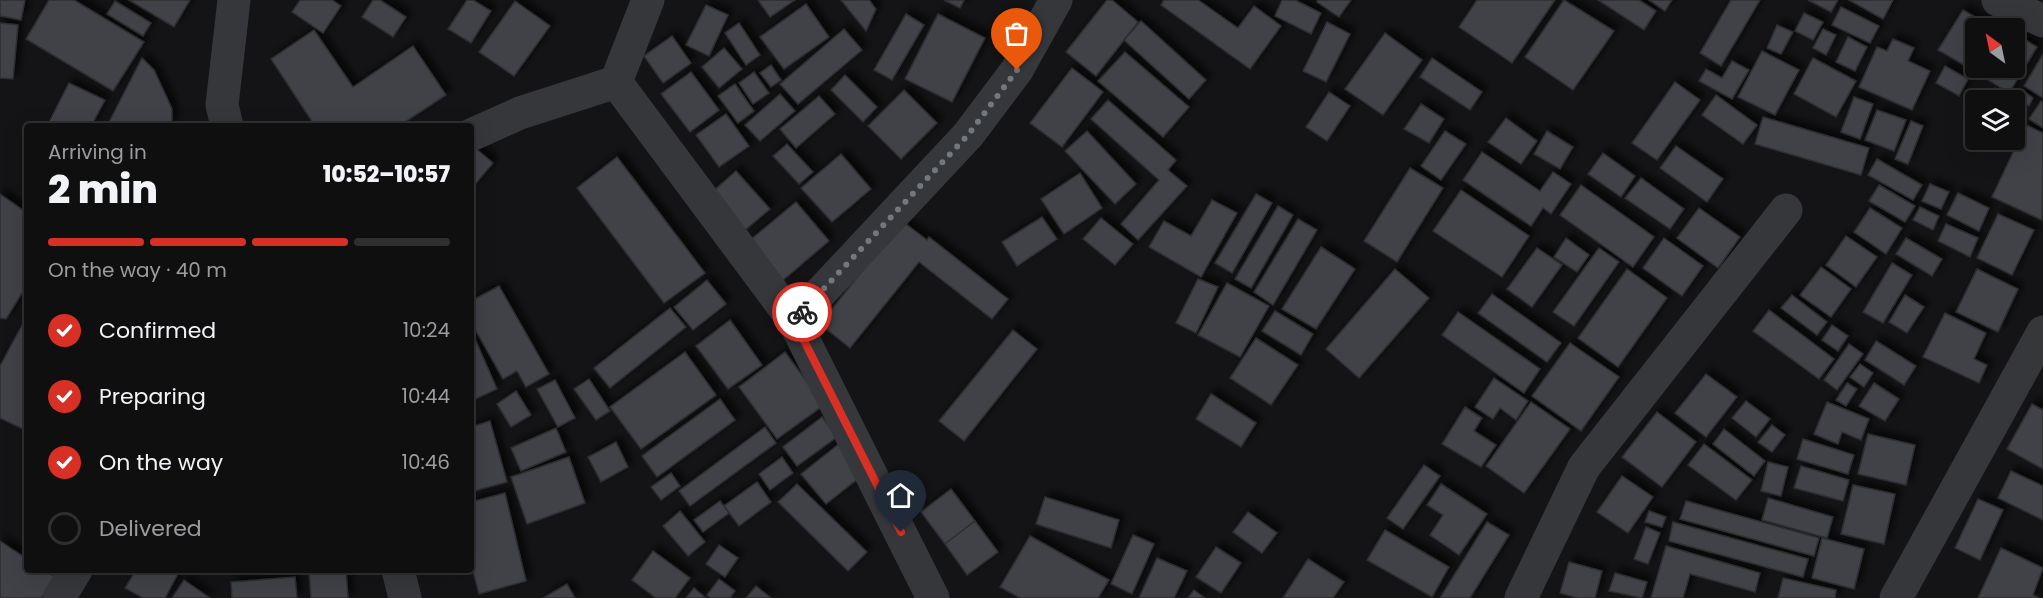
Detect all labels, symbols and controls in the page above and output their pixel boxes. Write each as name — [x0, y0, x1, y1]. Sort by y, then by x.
pin — [991, 8, 1042, 70]
icon: bag — [1000, 17, 1033, 50]
north arrow — [1965, 18, 2025, 78]
map controls — [1965, 18, 2025, 150]
button: layers — [1965, 90, 2025, 150]
text: Arriving in — [48, 138, 147, 166]
text: 10:52–10:57 — [323, 159, 450, 190]
text: 2 min — [48, 162, 158, 217]
text: On the way · 40 m — [48, 256, 227, 284]
courier — [772, 282, 832, 342]
icon: bike — [786, 296, 819, 329]
icon: check — [48, 314, 81, 347]
text: Confirmed — [99, 315, 216, 346]
text: 10:24 — [403, 316, 450, 344]
icon: check — [48, 380, 81, 413]
text: Preparing — [99, 381, 206, 412]
text: 10:44 — [402, 382, 450, 410]
icon: check — [48, 446, 81, 479]
text: On the way — [99, 447, 223, 478]
text: 10:46 — [402, 448, 450, 476]
pin — [875, 470, 926, 532]
icon: home — [884, 479, 917, 512]
text: Delivered — [99, 513, 202, 544]

